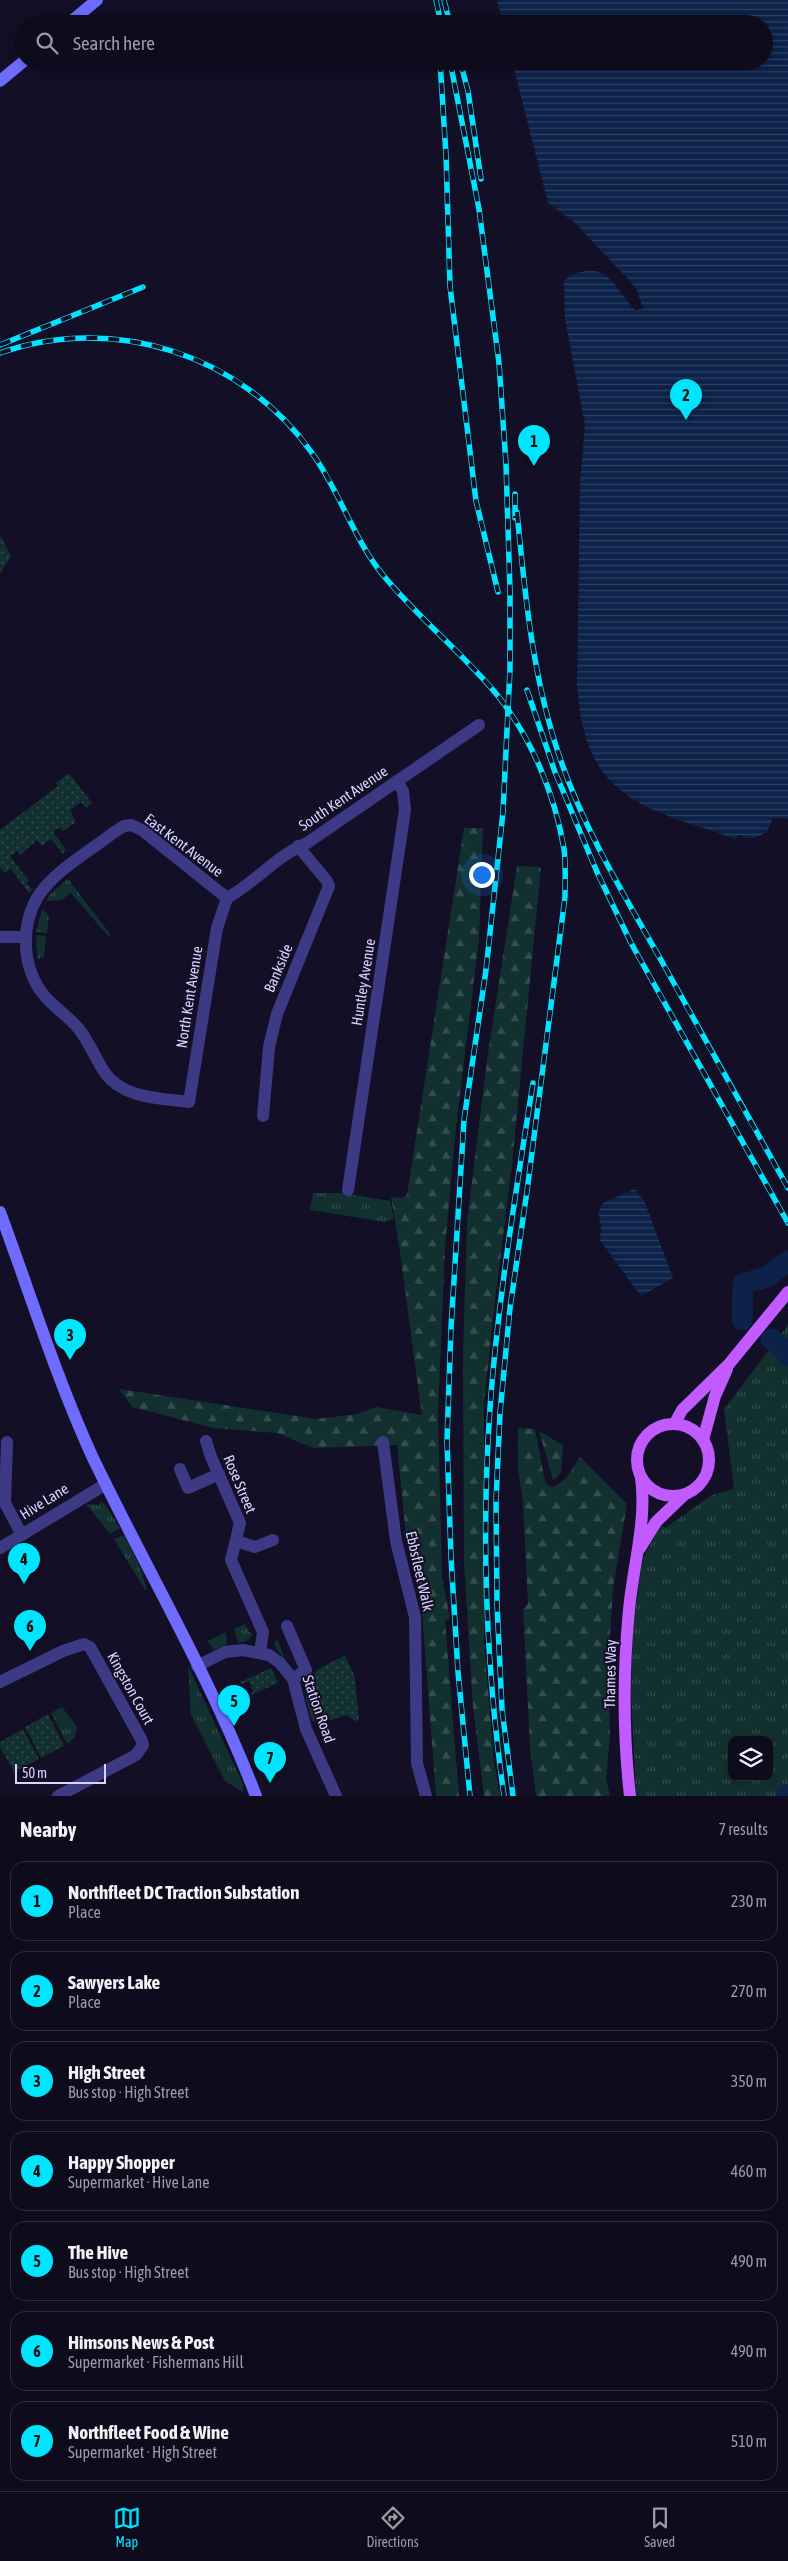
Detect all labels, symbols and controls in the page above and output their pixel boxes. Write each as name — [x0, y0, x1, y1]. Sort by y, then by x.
search box — [15, 15, 773, 70]
icon: search — [33, 29, 61, 57]
text: Search here — [73, 32, 155, 54]
pin: 2 — [670, 379, 702, 420]
pin: 1 — [518, 425, 550, 466]
street label: South Kent Avenue — [295, 762, 391, 834]
street label: East Kent Avenue — [141, 810, 227, 880]
your location — [469, 862, 495, 888]
street label: Huntley Avenue — [348, 937, 378, 1027]
street label: Bankside — [260, 941, 296, 995]
street label: North Kent Avenue — [173, 945, 205, 1049]
pin: 3 — [54, 1319, 86, 1360]
street label: Rose Street — [220, 1452, 260, 1516]
street label: Hive Lane — [17, 1479, 72, 1522]
street label: Ebbsfleet Walk — [403, 1529, 438, 1613]
pin: 4 — [8, 1543, 40, 1584]
pin: 6 — [14, 1610, 46, 1651]
street label: Thames Way — [601, 1639, 619, 1709]
street label: Kingston Court — [104, 1649, 158, 1727]
street label: Station Road — [300, 1673, 338, 1745]
pin: 5 — [218, 1685, 250, 1726]
map controls — [728, 1736, 773, 1781]
button: layers — [728, 1736, 773, 1781]
pin: 7 — [254, 1742, 286, 1783]
scale bar — [15, 1761, 106, 1784]
text: 50 m — [22, 1765, 47, 1781]
text: Nearby — [20, 1817, 76, 1841]
text: 7 results — [718, 1820, 768, 1838]
text: Northfleet DC Traction Substation — [68, 1881, 299, 1903]
text: 1 — [33, 1892, 41, 1910]
text: 230 m — [731, 1892, 767, 1910]
text: Place — [68, 1903, 101, 1921]
text: Sawyers Lake — [68, 1971, 160, 1993]
text: 2 — [33, 1982, 41, 2000]
text: 270 m — [731, 1982, 767, 2000]
text: Place — [68, 1993, 101, 2011]
text: High Street — [68, 2061, 145, 2083]
text: 3 — [33, 2072, 41, 2090]
text: 350 m — [731, 2072, 767, 2090]
text: Bus stop · High Street — [68, 2083, 189, 2101]
text: Happy Shopper — [68, 2151, 175, 2173]
text: 4 — [33, 2162, 41, 2180]
text: 460 m — [731, 2162, 767, 2180]
text: Supermarket · Hive Lane — [68, 2173, 210, 2191]
text: The Hive — [68, 2241, 128, 2263]
text: 5 — [33, 2252, 41, 2270]
text: 490 m — [731, 2252, 767, 2270]
text: Bus stop · High Street — [68, 2263, 189, 2281]
text: Himsons News & Post — [68, 2331, 214, 2353]
text: 6 — [33, 2342, 41, 2360]
text: 490 m — [731, 2342, 767, 2360]
text: Supermarket · Fishermans Hill — [68, 2353, 244, 2371]
text: Northfleet Food & Wine — [68, 2421, 229, 2443]
text: 7 — [33, 2432, 41, 2450]
text: 510 m — [731, 2432, 767, 2450]
text: Supermarket · High Street — [68, 2443, 217, 2461]
tab: Map — [113, 2504, 141, 2550]
tab: Directions — [366, 2504, 419, 2550]
tab: Saved — [644, 2504, 675, 2550]

